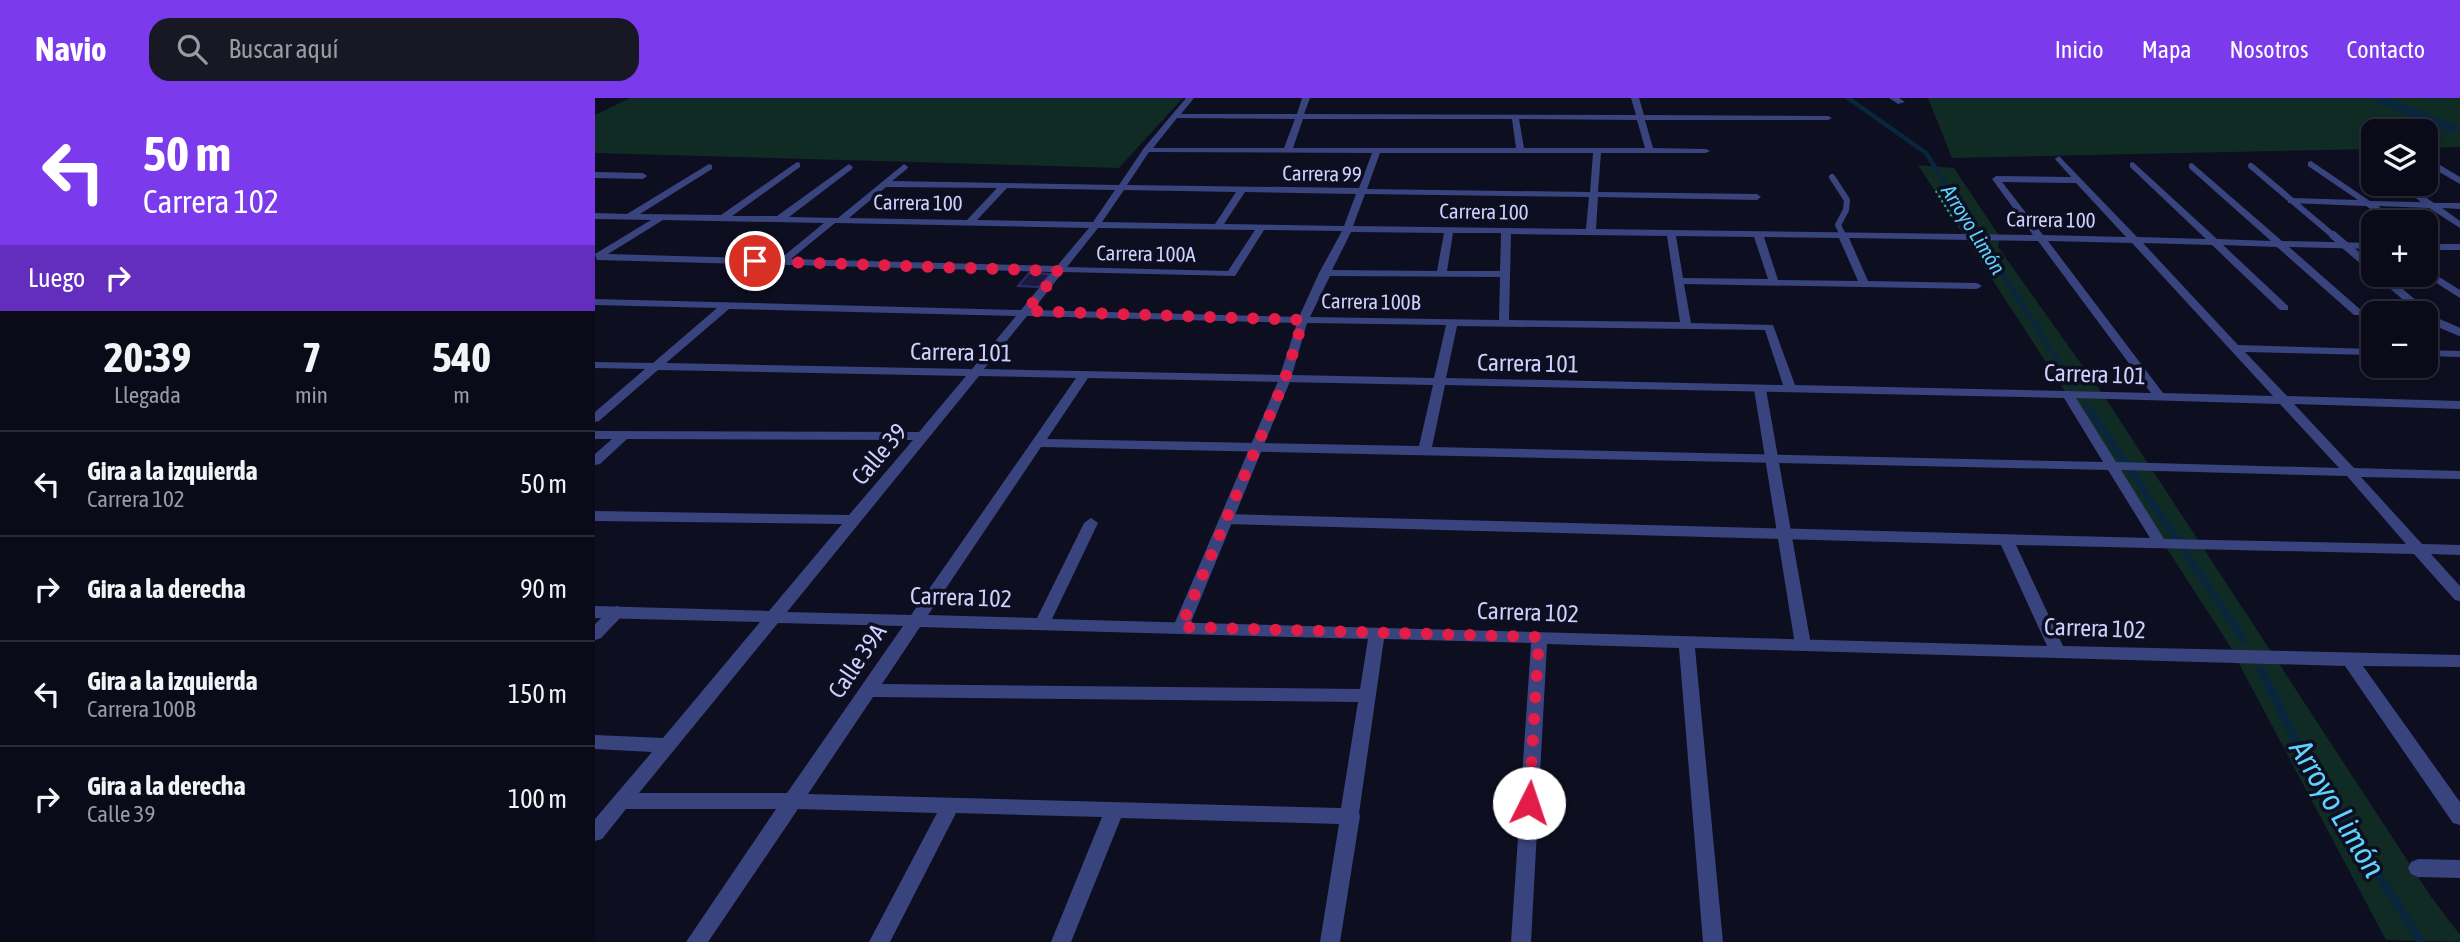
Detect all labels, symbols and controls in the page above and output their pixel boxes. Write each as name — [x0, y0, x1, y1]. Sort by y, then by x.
search box — [149, 18, 639, 81]
text: Navio — [35, 30, 107, 68]
icon: search — [173, 30, 211, 68]
text: Buscar aquí — [229, 34, 338, 64]
text: Inicio — [2055, 36, 2104, 63]
text: Mapa — [2142, 36, 2191, 63]
text: Nosotros — [2229, 36, 2308, 63]
text: Contacto — [2346, 36, 2425, 63]
map controls — [2361, 119, 2438, 378]
button: layers — [2361, 119, 2438, 196]
text: 50 m — [143, 125, 231, 181]
icon: left — [28, 126, 119, 217]
street label: Carrera 99 — [1282, 160, 1362, 186]
water label: Arroyo Limón — [1937, 179, 2011, 278]
text: Carrera 102 — [143, 183, 279, 220]
street label: Carrera 100 — [873, 189, 963, 215]
street label: Carrera 100 — [1439, 198, 1529, 224]
street label: Carrera 100 — [2006, 206, 2096, 232]
button: + — [2361, 210, 2438, 287]
pin — [725, 231, 785, 291]
street label: Carrera 100A — [1096, 240, 1197, 266]
icon: arrive — [736, 242, 774, 280]
icon: right — [99, 259, 137, 297]
text: Luego — [28, 263, 85, 293]
street label: Carrera 100B — [1321, 288, 1421, 314]
button: − — [2361, 301, 2438, 378]
text: 20:39 — [104, 333, 191, 381]
text: 7 — [302, 333, 321, 381]
text: 540 — [432, 333, 491, 381]
street label: Carrera 101 — [910, 338, 1012, 366]
street label: Carrera 101 — [1477, 349, 1579, 377]
street label: Carrera 101 — [2044, 359, 2146, 389]
text: Llegada — [114, 382, 181, 408]
text: min — [295, 382, 328, 408]
text: m — [453, 382, 470, 408]
street label: Calle 39 — [846, 418, 912, 490]
text: Gira a la izquierda — [87, 456, 258, 486]
icon: left — [28, 465, 66, 503]
text: 50 m — [520, 469, 567, 499]
text: Carrera 102 — [87, 486, 185, 512]
icon: right — [28, 570, 66, 608]
text: Gira a la derecha — [87, 574, 246, 604]
text: 90 m — [520, 574, 567, 604]
street label: Carrera 102 — [910, 582, 1012, 612]
street label: Carrera 102 — [1477, 597, 1579, 627]
street label: Carrera 102 — [2044, 613, 2146, 643]
street label: Calle 39A — [823, 619, 892, 703]
text: Gira a la izquierda — [87, 666, 258, 696]
icon: left — [28, 675, 66, 713]
text: 150 m — [508, 679, 567, 709]
text: Carrera 100B — [87, 696, 196, 722]
water label: Arroyo Limón — [2282, 732, 2394, 884]
position arrow — [1492, 766, 1566, 840]
text: Gira a la derecha — [87, 771, 246, 801]
icon: right — [28, 780, 66, 818]
text: 100 m — [508, 784, 567, 814]
text: Calle 39 — [87, 801, 155, 827]

